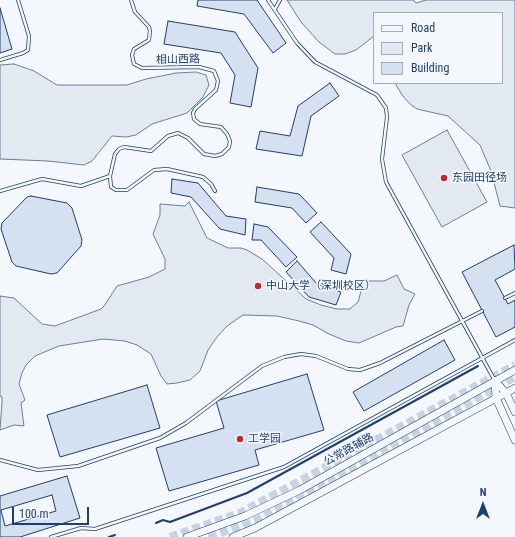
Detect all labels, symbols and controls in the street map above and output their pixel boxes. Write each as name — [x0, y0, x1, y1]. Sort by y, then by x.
legend — [373, 12, 503, 84]
text: Road — [411, 21, 435, 35]
text: Park — [411, 41, 432, 55]
street label: 相山西路 — [156, 53, 200, 67]
text: Building — [411, 61, 449, 75]
place label: 东园田径场 — [452, 171, 507, 185]
marker: 东园田径场 — [439, 173, 449, 183]
place label: 中山大学（深圳校区） — [266, 279, 376, 293]
marker: 中山大学（深圳校区） — [253, 281, 263, 291]
street label: 公常路辅路 — [322, 431, 376, 469]
place label: 工学园 — [248, 432, 281, 446]
marker: 工学园 — [235, 434, 245, 444]
north arrow — [463, 485, 503, 525]
text: N — [480, 486, 486, 499]
scale bar — [14, 499, 91, 525]
text: 100 m — [19, 507, 49, 521]

